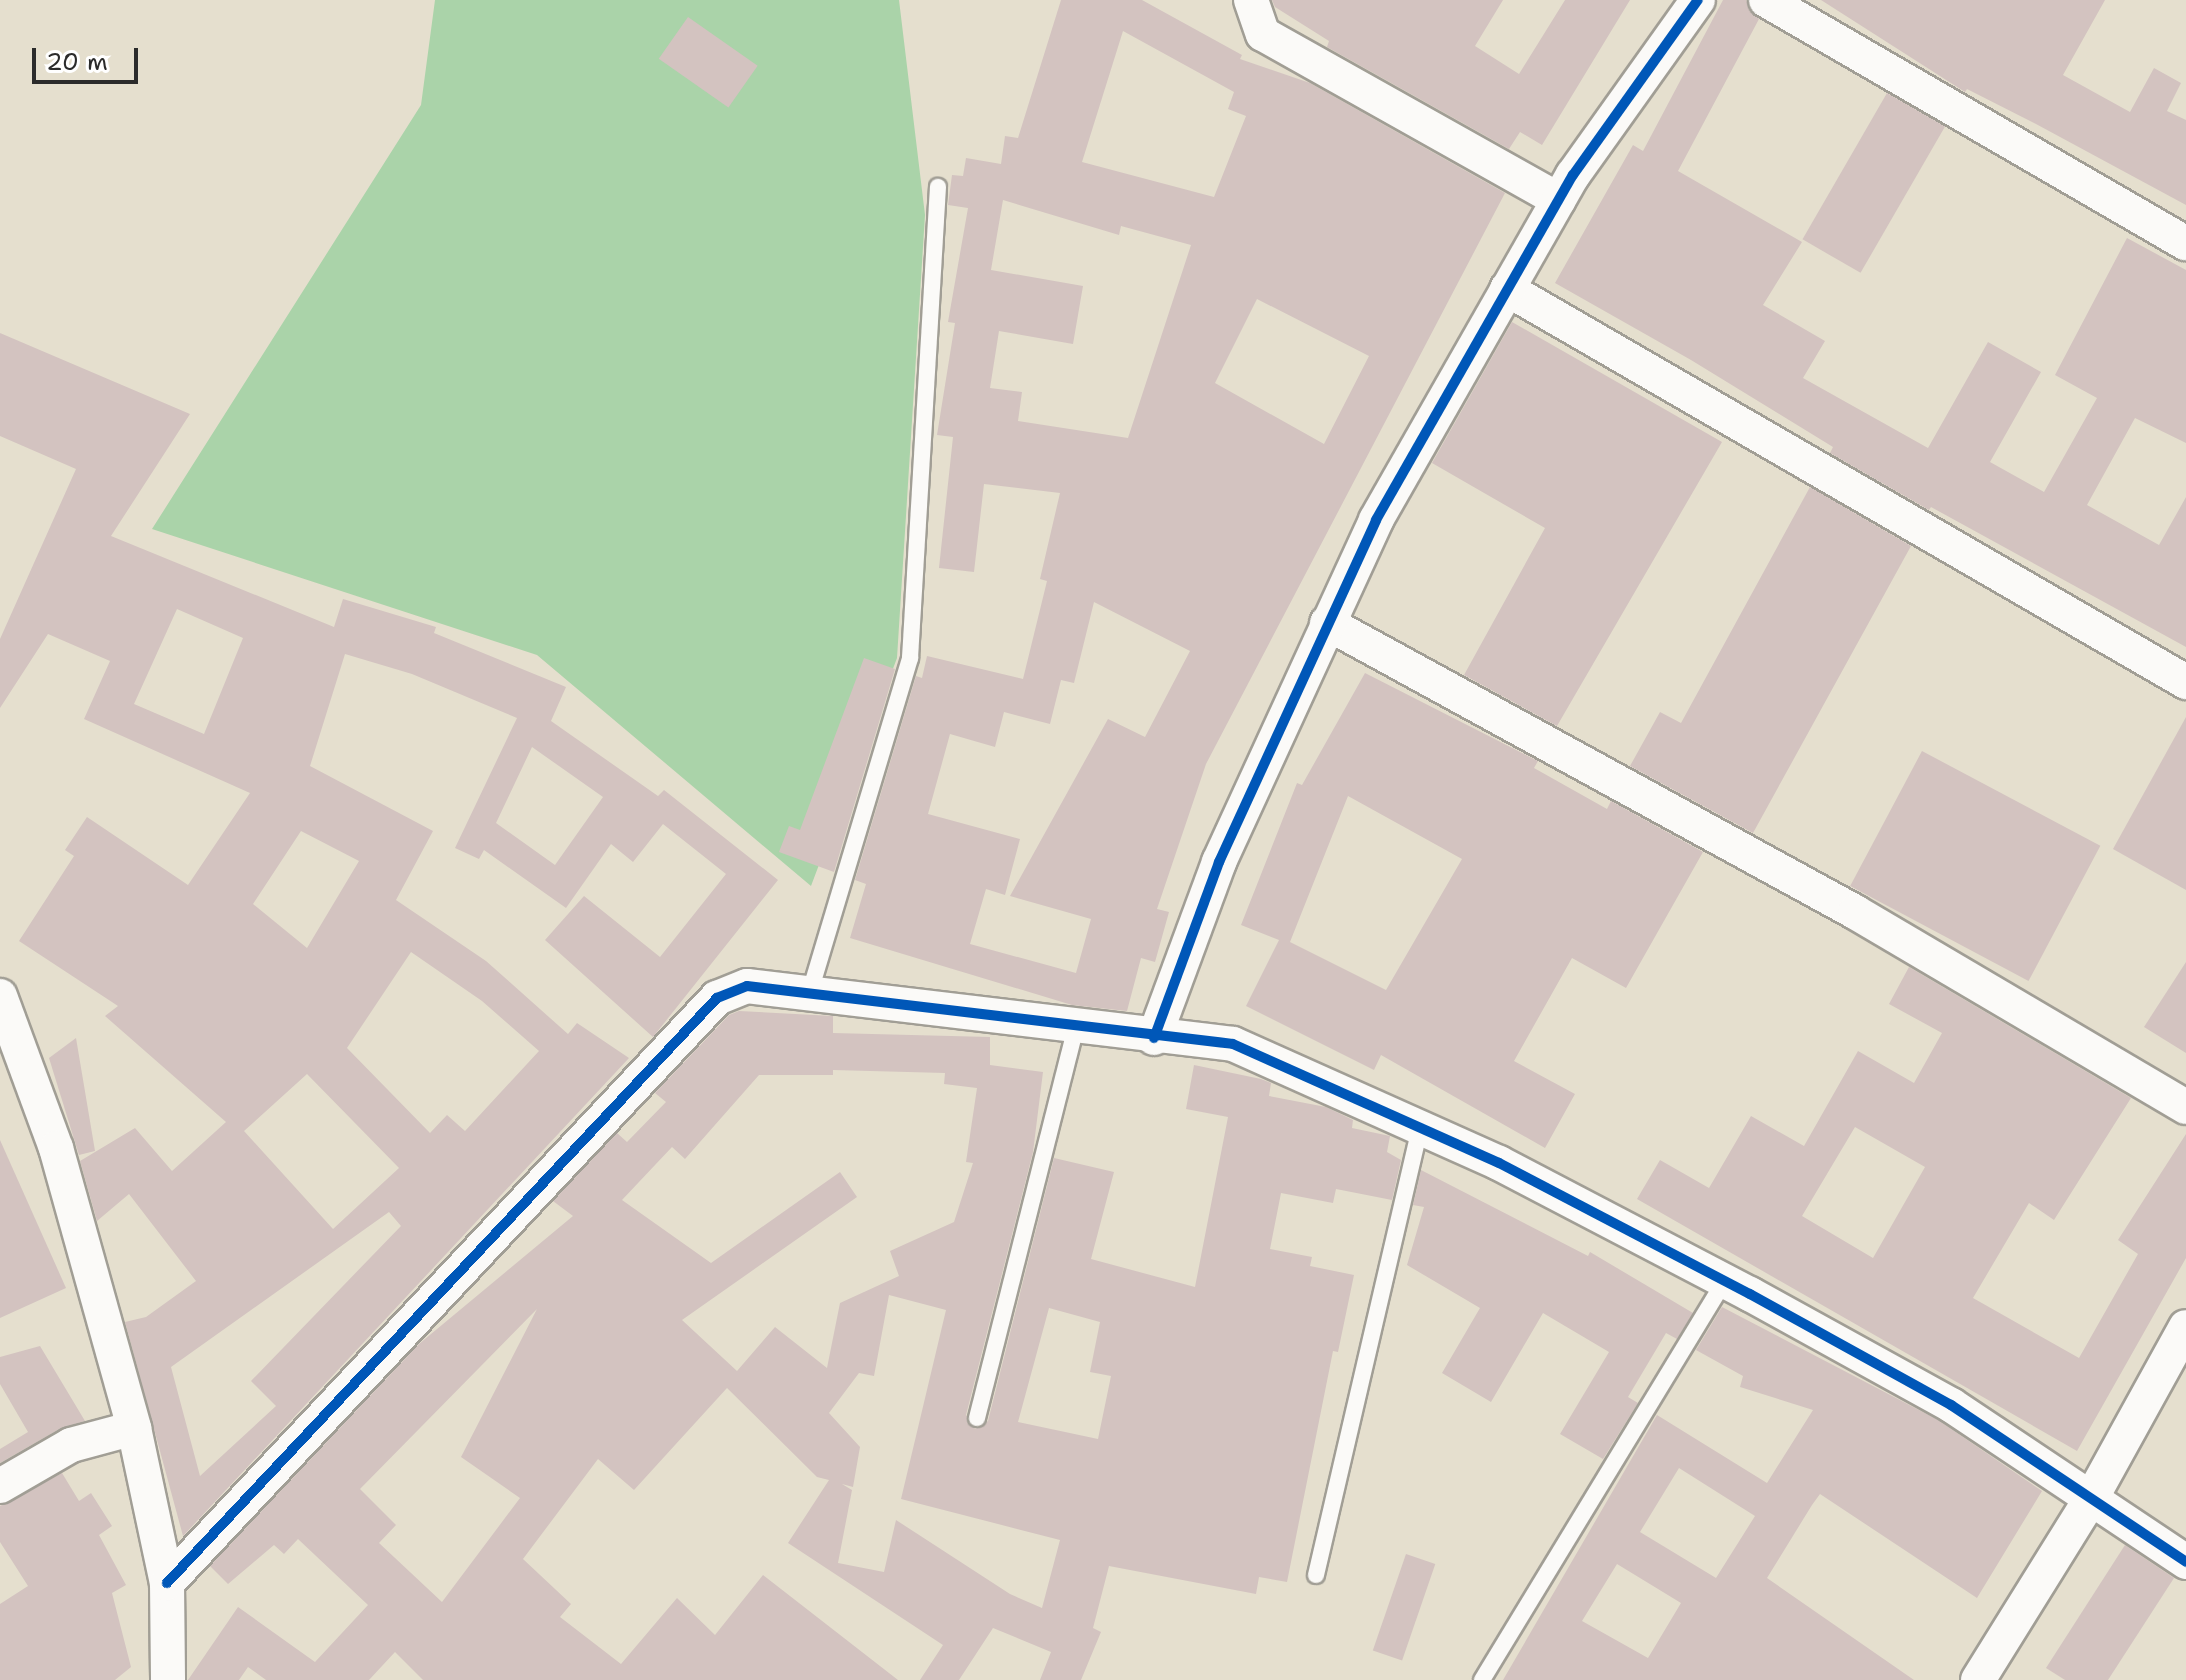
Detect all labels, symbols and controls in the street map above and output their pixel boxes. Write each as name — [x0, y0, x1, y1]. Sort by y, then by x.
scale bar — [36, 32, 142, 82]
text: 20 m — [46, 46, 108, 78]

